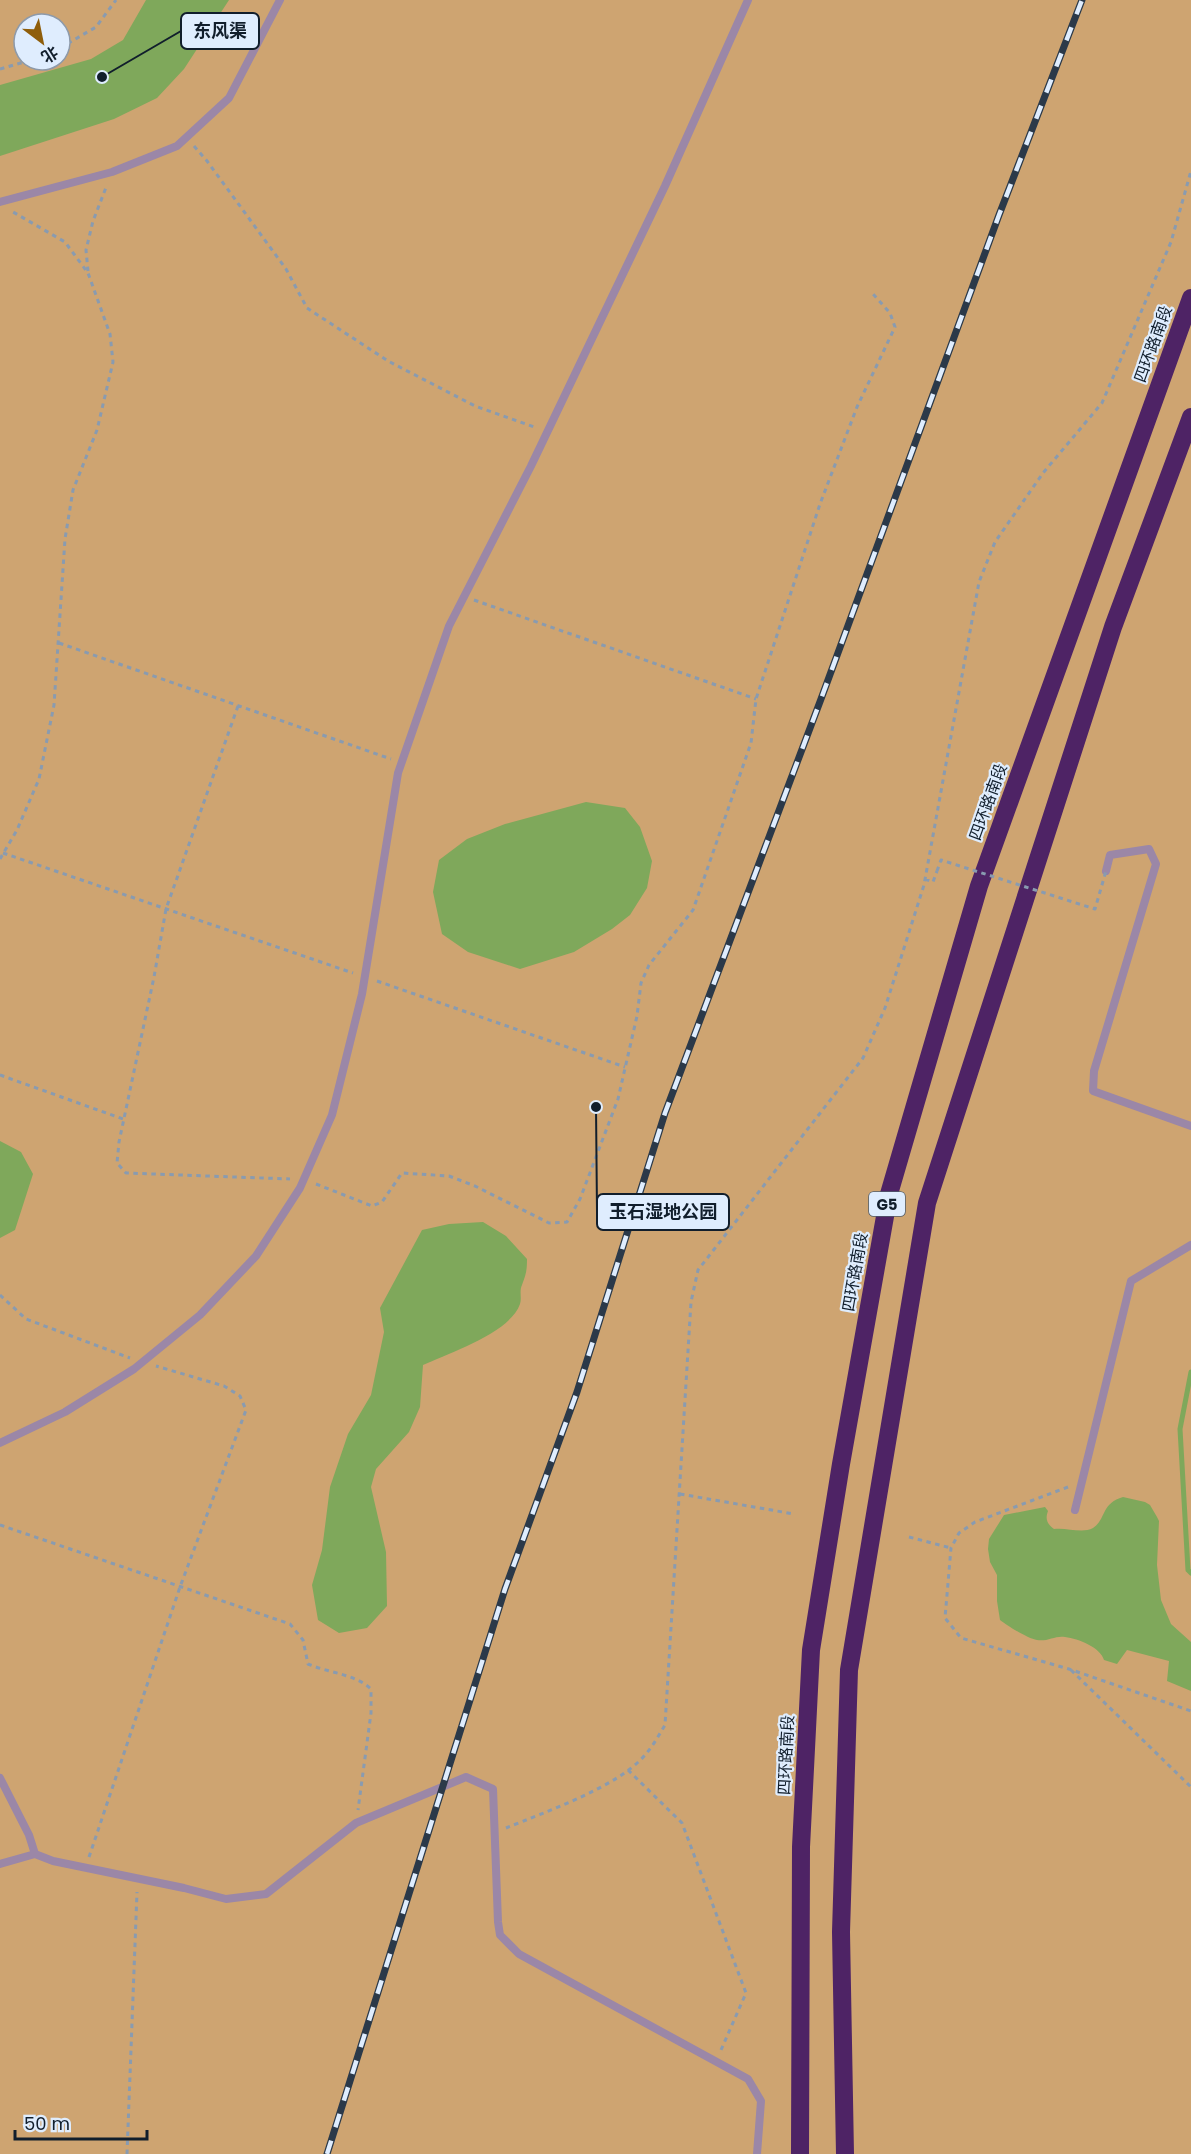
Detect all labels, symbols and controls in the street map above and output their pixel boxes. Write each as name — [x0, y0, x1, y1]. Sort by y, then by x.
north arrow — [12, 12, 72, 72]
callout: 东风渠 — [181, 13, 259, 49]
text: 东风渠 — [193, 18, 247, 43]
text: 北 — [37, 40, 63, 68]
street label: 四环路南段 — [1129, 302, 1177, 386]
street label: 四环路南段 — [964, 760, 1012, 844]
road number: G5 — [869, 1192, 905, 1216]
callout: 玉石湿地公园 — [597, 1194, 729, 1230]
text: 玉石湿地公园 — [609, 1199, 717, 1224]
street label: 四环路南段 — [837, 1231, 873, 1313]
street label: 四环路南段 — [772, 1714, 800, 1796]
scale bar — [15, 2103, 147, 2141]
text: 50 m — [24, 2111, 70, 2136]

